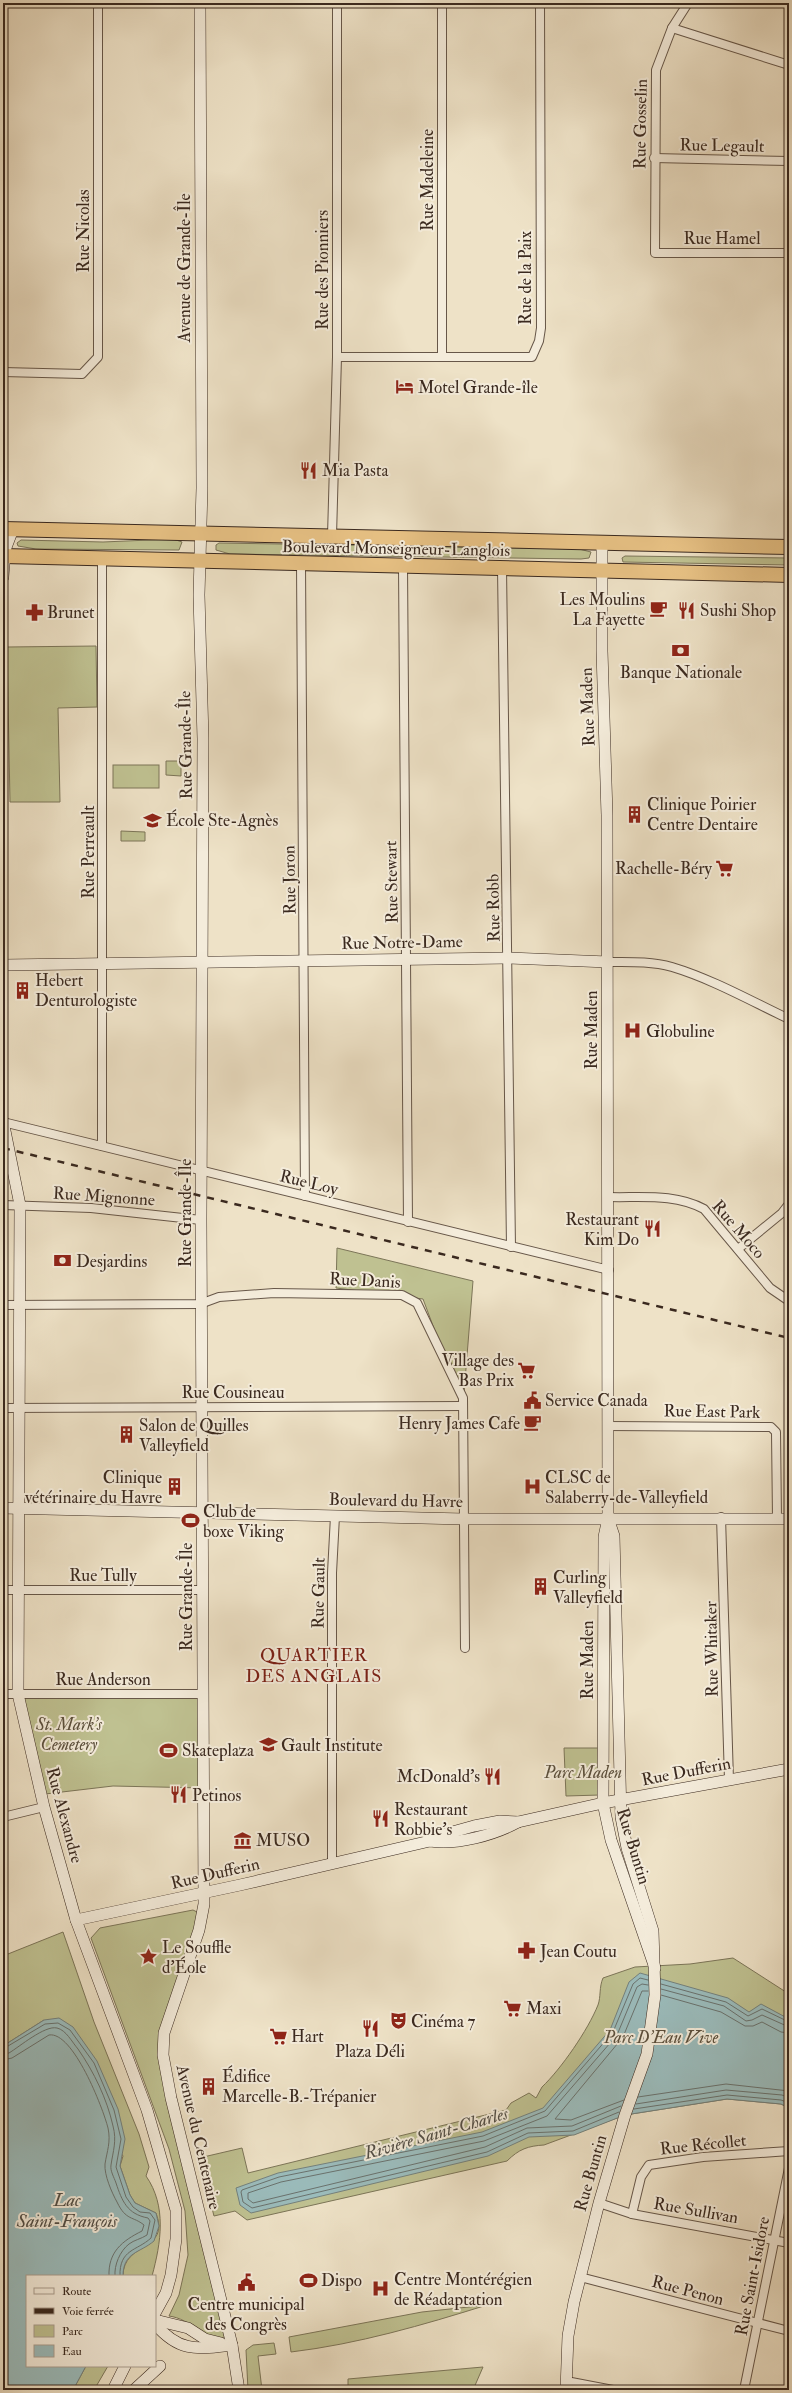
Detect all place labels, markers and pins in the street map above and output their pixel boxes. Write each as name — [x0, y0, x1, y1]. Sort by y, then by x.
hotel icon: Motel Grande-île — [395, 377, 415, 397]
place label: Motel Grande-île — [418, 377, 538, 398]
restaurant icon: Mia Pasta — [299, 460, 319, 480]
place label: Mia Pasta — [322, 460, 389, 481]
place label: Les Moulins La Fayette — [560, 589, 645, 631]
cafe icon: Les Moulins La Fayette — [648, 599, 668, 619]
restaurant icon: Sushi Shop — [677, 600, 697, 620]
place label: Sushi Shop — [700, 600, 777, 622]
pharmacy icon: Brunet — [24, 602, 44, 622]
place label: Brunet — [47, 602, 95, 623]
bank icon: Banque Nationale — [671, 640, 691, 660]
place label: Banque Nationale — [620, 662, 742, 683]
place label: Clinique Poirier Centre Dentaire — [647, 794, 758, 835]
building icon: Clinique Poirier Centre Dentaire — [624, 804, 644, 824]
place label: École Ste-Agnès — [166, 809, 278, 831]
school or university icon: École Ste-Agnès — [143, 810, 163, 830]
place label: Rachelle-Béry — [615, 858, 713, 880]
supermarket icon: Rachelle-Béry — [715, 858, 735, 878]
place label: Hebert Denturologiste — [35, 970, 137, 1011]
building icon: Hebert Denturologiste — [12, 980, 32, 1000]
hospital icon: Globuline — [623, 1021, 643, 1041]
place label: Globuline — [646, 1021, 715, 1042]
place label: Restaurant Kim Do — [565, 1209, 639, 1250]
restaurant icon: Restaurant Kim Do — [642, 1219, 662, 1239]
bank icon: Desjardins — [53, 1251, 73, 1271]
place label: Desjardins — [76, 1251, 148, 1272]
place label: Village des Bas Prix — [441, 1350, 514, 1391]
supermarket icon: Village des Bas Prix — [517, 1360, 537, 1380]
public building icon: Service Canada — [522, 1390, 542, 1410]
place label: Service Canada — [545, 1390, 649, 1411]
place label: Henry James Cafe — [398, 1413, 520, 1435]
cafe icon: Henry James Cafe — [523, 1413, 543, 1433]
place label: Salon de Quilles Valleyfield — [139, 1415, 249, 1457]
building icon: Salon de Quilles Valleyfield — [116, 1425, 136, 1445]
place label: Clinique vétérinaire du Havre — [24, 1467, 162, 1508]
place label: CLSC de Salaberry-de-Valleyfield — [545, 1467, 709, 1509]
building icon: Clinique vétérinaire du Havre — [165, 1477, 185, 1497]
hospital icon: CLSC de Salaberry-de-Valleyfield — [522, 1477, 542, 1497]
place label: Club de boxe Viking — [203, 1501, 284, 1542]
sports icon: Club de boxe Viking — [180, 1511, 200, 1531]
place label: Curling Valleyfield — [553, 1567, 624, 1609]
building icon: Curling Valleyfield — [530, 1577, 550, 1597]
school or university icon: Gault Institute — [258, 1735, 278, 1755]
place label: Gault Institute — [281, 1735, 383, 1756]
sports icon: Skateplaza — [159, 1740, 179, 1760]
place label: Skateplaza — [182, 1740, 255, 1762]
place label: McDonald's — [397, 1766, 480, 1787]
restaurant icon: McDonald's — [483, 1766, 503, 1786]
restaurant icon: Petinos — [169, 1785, 189, 1805]
place label: Petinos — [192, 1785, 242, 1806]
place label: Restaurant Robbie's — [394, 1799, 468, 1840]
restaurant icon: Restaurant Robbie's — [371, 1809, 391, 1829]
museum icon: MUSO — [233, 1830, 253, 1850]
place label: MUSO — [256, 1830, 310, 1851]
place label: Le Souffle d'Éole — [162, 1937, 231, 1978]
pharmacy icon: Jean Coutu — [517, 1941, 537, 1961]
place label: Jean Coutu — [539, 1941, 617, 1963]
place icon: Le Souffle d'Éole — [139, 1947, 159, 1967]
supermarket icon: Maxi — [503, 1998, 523, 2018]
place label: Maxi — [526, 1998, 562, 2019]
theatre icon: Cinéma 7 — [388, 2011, 408, 2031]
place label: Cinéma 7 — [411, 2011, 475, 2032]
restaurant icon: Plaza Déli — [360, 2019, 380, 2039]
supermarket icon: Hart — [268, 2026, 288, 2046]
place label: Hart — [291, 2026, 324, 2047]
place label: Plaza Déli — [335, 2041, 405, 2062]
place label: Édifice Marcelle-B.-Trépanier — [222, 2065, 377, 2108]
building icon: Édifice Marcelle-B.-Trépanier — [199, 2076, 219, 2096]
place label: Centre Montérégien de Réadaptation — [394, 2269, 533, 2311]
sports icon: Dispo — [298, 2270, 318, 2290]
place label: Dispo — [321, 2270, 362, 2292]
public building icon: Centre municipal des Congrès — [236, 2272, 256, 2292]
hospital icon: Centre Montérégien de Réadaptation — [371, 2279, 391, 2299]
place label: Centre municipal des Congrès — [187, 2294, 305, 2335]

